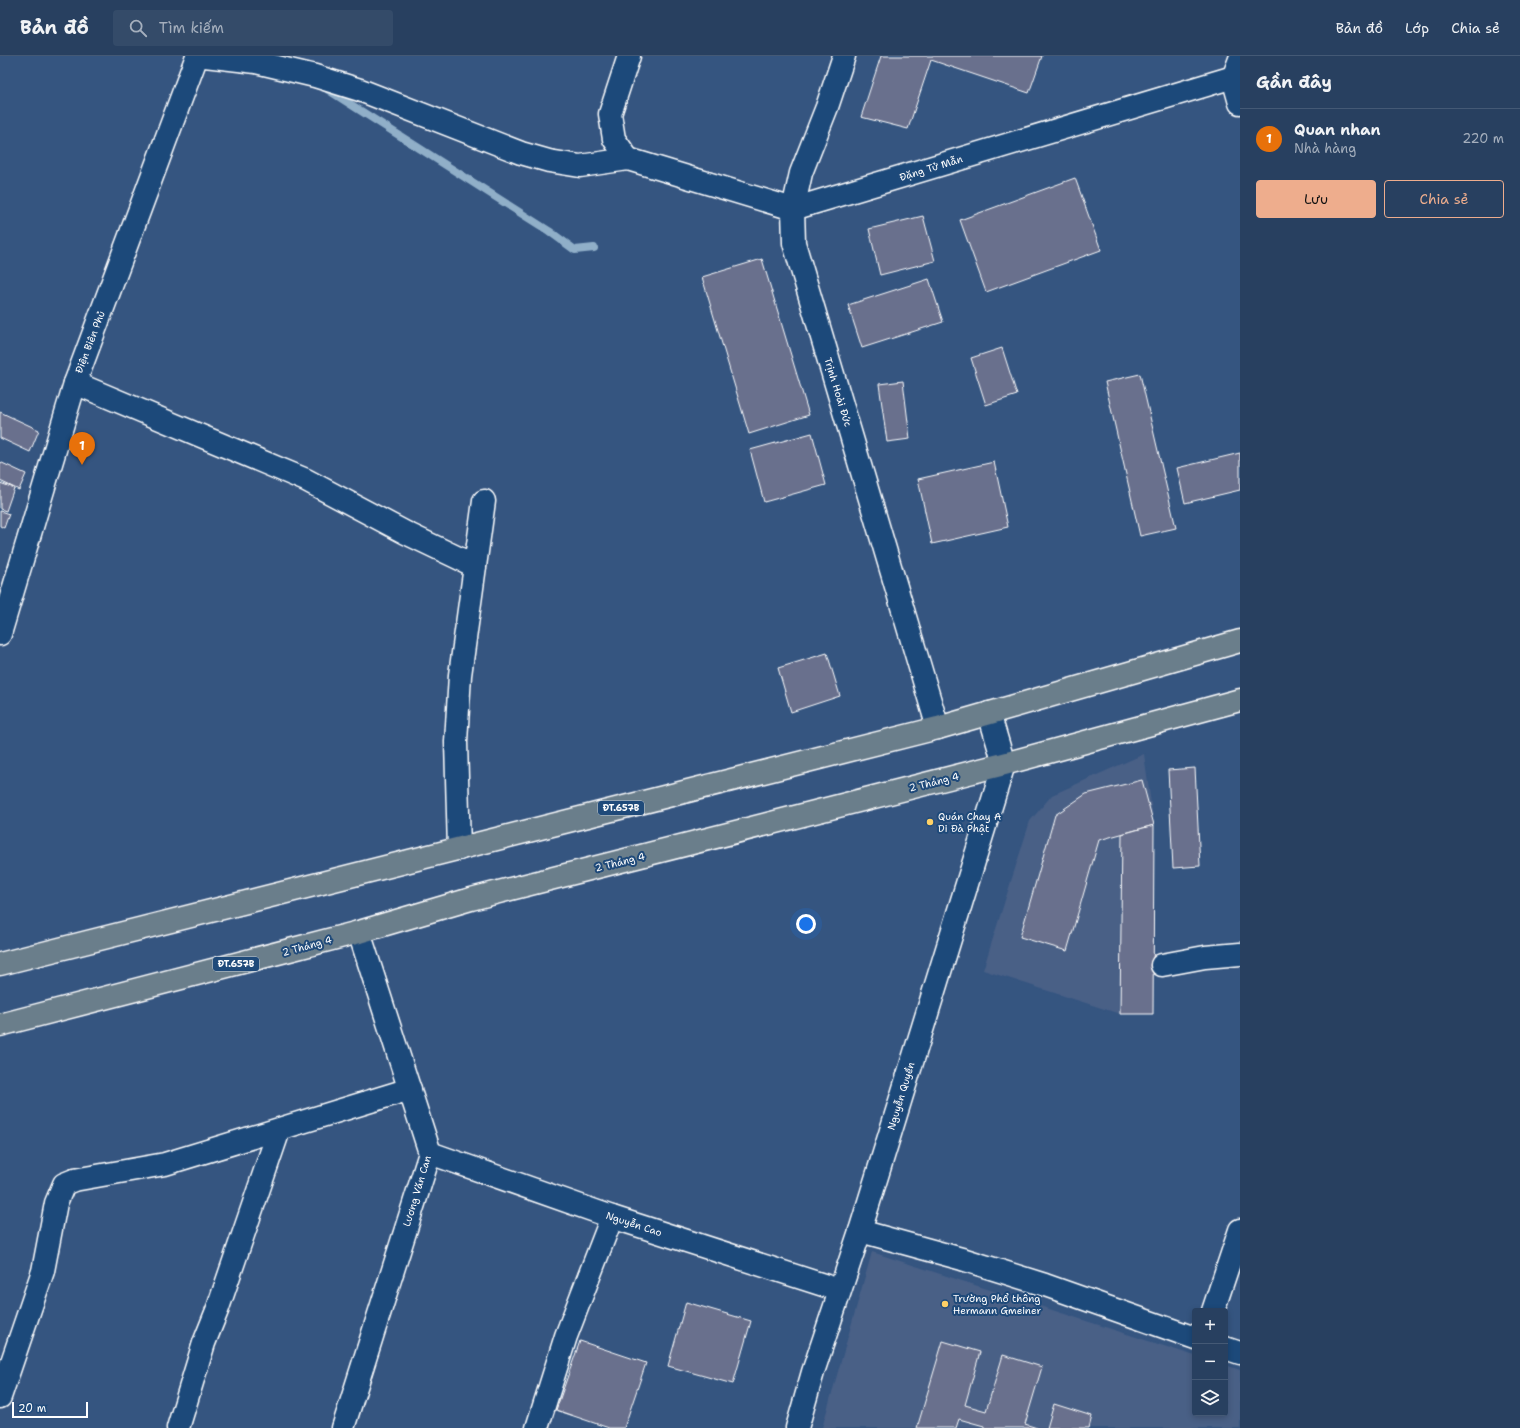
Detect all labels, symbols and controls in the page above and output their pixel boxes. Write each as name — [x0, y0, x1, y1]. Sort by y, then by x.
search box — [113, 10, 393, 46]
text: Bản đồ — [20, 15, 89, 40]
icon: search — [127, 17, 149, 39]
text: Tìm kiếm — [159, 18, 224, 38]
text: Bản đồ — [1336, 19, 1383, 37]
text: Lớp — [1405, 19, 1429, 37]
text: Chia sẻ — [1451, 19, 1500, 37]
text: Gần đây — [1256, 71, 1332, 93]
text: Quan nhan — [1294, 120, 1380, 140]
text: 1 — [1266, 130, 1272, 147]
text: 220 m — [1462, 130, 1504, 147]
text: Nhà hàng — [1294, 140, 1356, 157]
street label: Đặng Tử Mẫn — [898, 152, 964, 184]
button: Lưu — [1256, 180, 1376, 218]
button: Chia sẻ — [1384, 180, 1504, 218]
street label: Điện Biên Phủ — [72, 309, 108, 375]
street label: Trịnh Hoài Đức — [821, 356, 855, 428]
pin: 1 — [69, 432, 95, 465]
street label: 2 Tháng 4 — [908, 770, 960, 794]
road number: ĐT.657B — [598, 801, 644, 815]
place label: Quán Chay A Di Đà Phật — [938, 810, 1001, 835]
marker: Quán Chay A Di Đà Phật — [925, 817, 935, 827]
street label: 2 Tháng 4 — [594, 850, 646, 874]
your location — [796, 914, 816, 934]
street label: 2 Tháng 4 — [281, 933, 333, 959]
road number: ĐT.657B — [213, 957, 259, 971]
street label: Nguyễn Quyền — [884, 1060, 918, 1132]
street label: Lương Văn Can — [400, 1154, 434, 1228]
street label: Nguyễn Cao — [604, 1209, 664, 1239]
place label: Trường Phổ thông Hermann Gmeiner — [953, 1292, 1041, 1317]
marker: Trường Phổ thông Hermann Gmeiner — [940, 1299, 950, 1309]
map controls — [1192, 1308, 1228, 1416]
button: + — [1192, 1308, 1228, 1344]
button: − — [1192, 1344, 1228, 1380]
button: layers — [1192, 1380, 1228, 1416]
scale bar — [12, 1400, 88, 1419]
text: 20 m — [18, 1401, 46, 1416]

